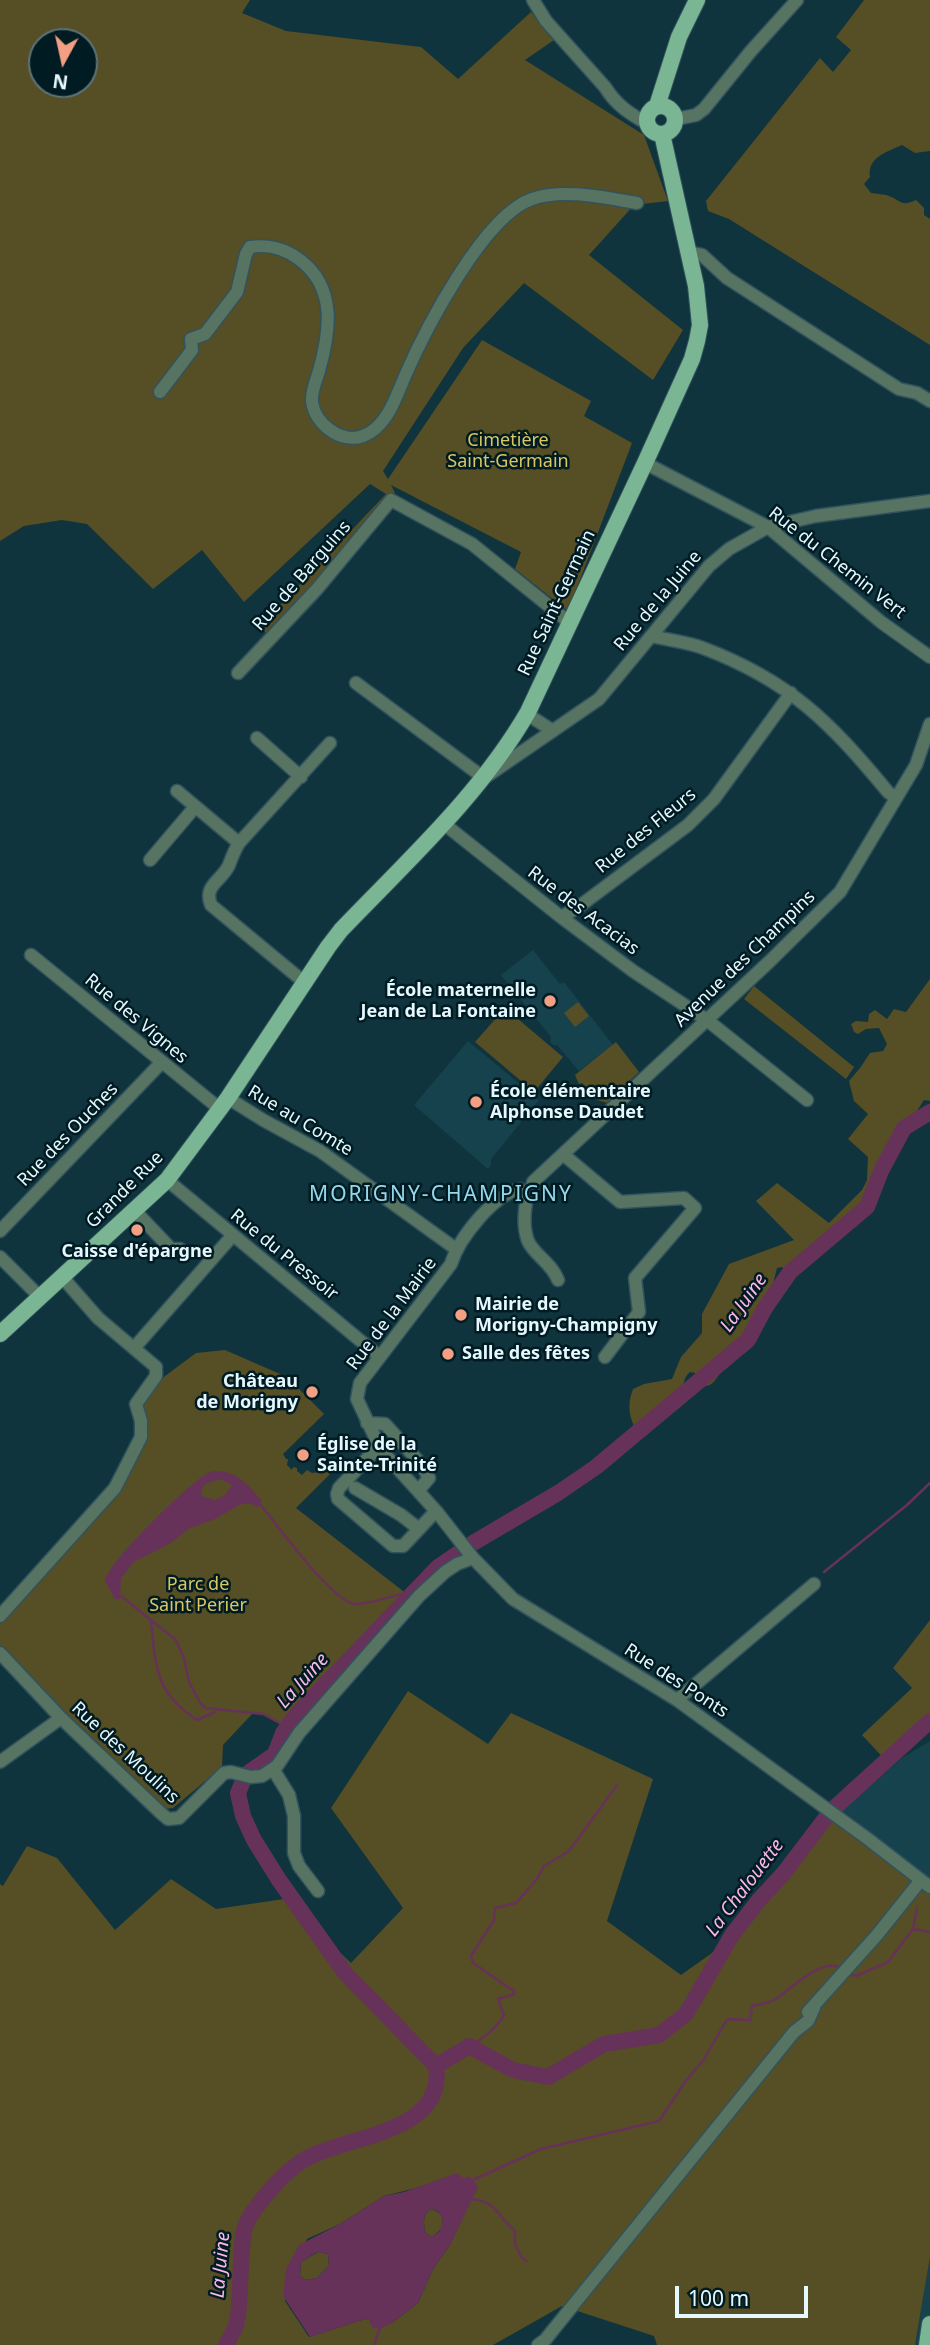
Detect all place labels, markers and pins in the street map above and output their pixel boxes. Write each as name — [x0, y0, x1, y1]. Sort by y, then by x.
place label: École maternelle Jean de La Fontaine — [361, 980, 536, 1023]
marker: École maternelle Jean de La Fontaine — [542, 993, 558, 1009]
place label: École élémentaire Alphonse Daudet — [490, 1081, 651, 1124]
marker: École élémentaire Alphonse Daudet — [468, 1094, 484, 1110]
marker: Caisse d'épargne — [129, 1222, 145, 1238]
place label: Caisse d'épargne — [62, 1241, 212, 1263]
place label: Mairie de Morigny-Champigny — [475, 1294, 657, 1336]
marker: Mairie de Morigny-Champigny — [453, 1307, 469, 1323]
place label: Salle des fêtes — [462, 1343, 590, 1365]
marker: Salle des fêtes — [440, 1346, 456, 1362]
place label: Château de Morigny — [196, 1371, 298, 1414]
marker: Château de Morigny — [304, 1384, 320, 1400]
place label: Église de la Sainte-Trinité — [317, 1434, 437, 1476]
marker: Église de la Sainte-Trinité — [295, 1447, 311, 1463]

